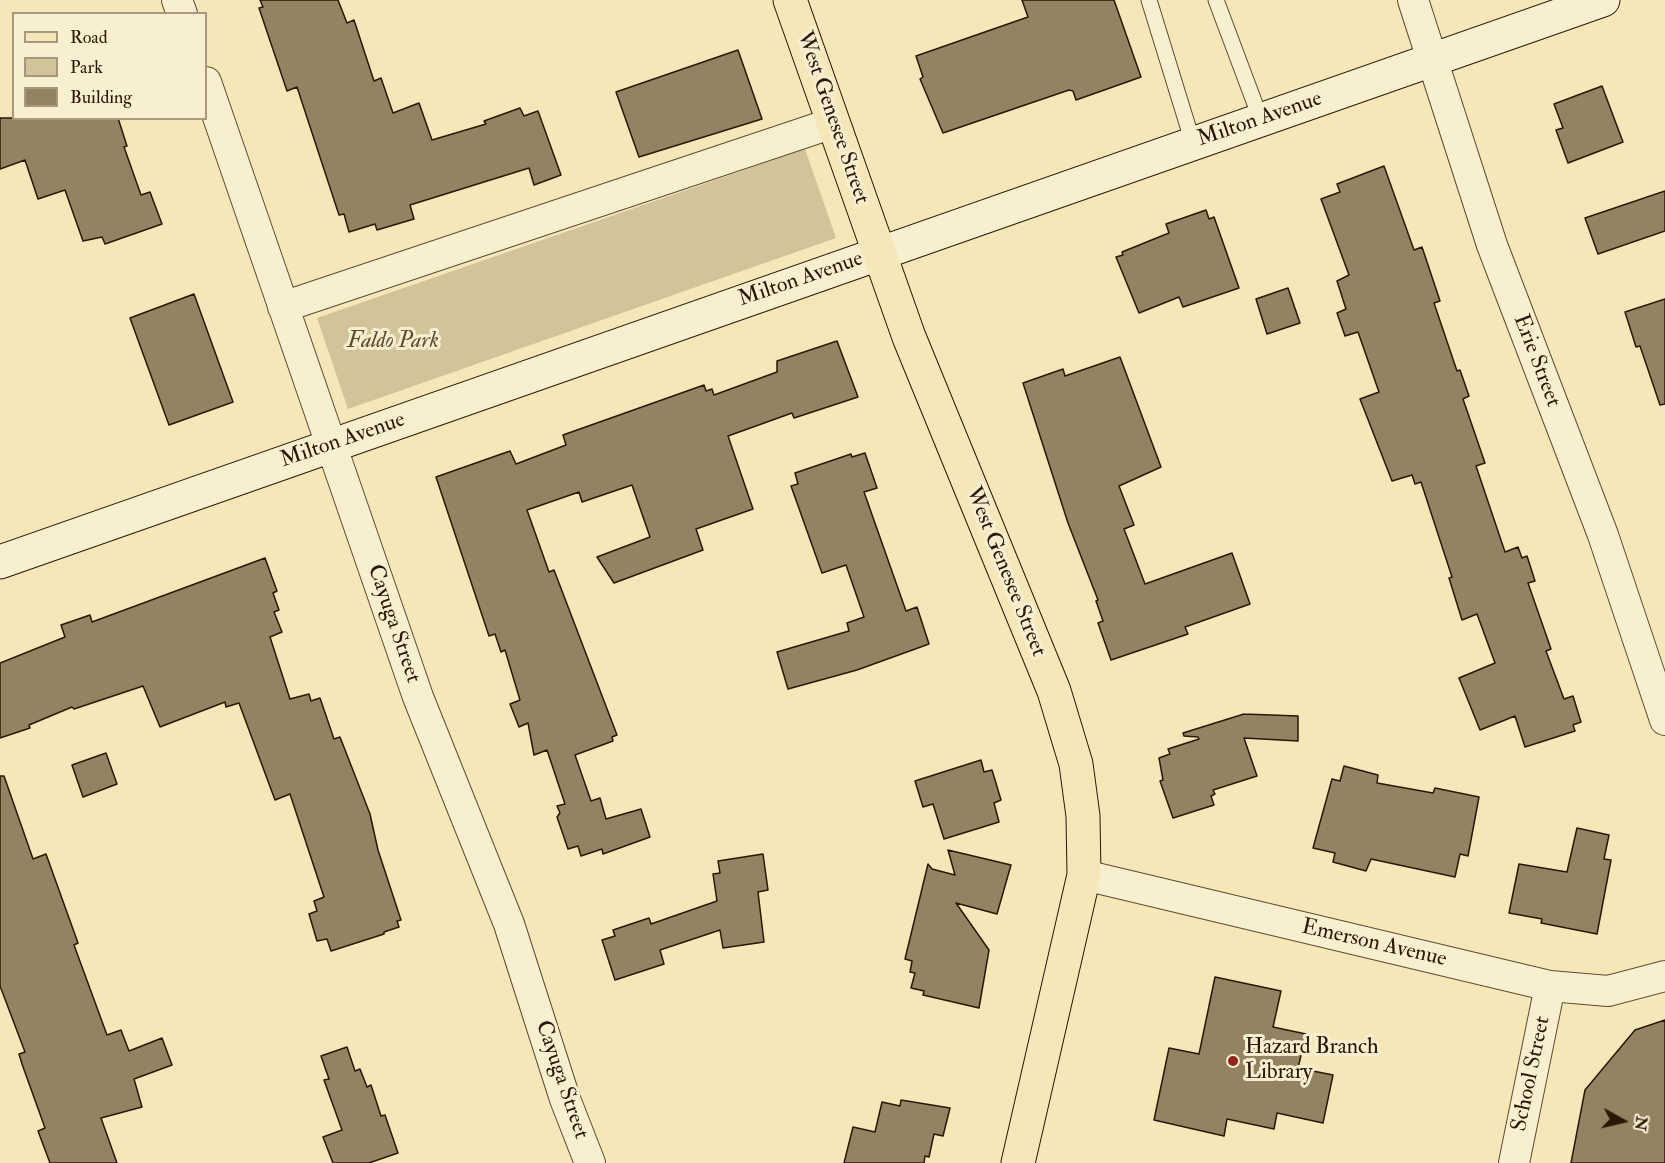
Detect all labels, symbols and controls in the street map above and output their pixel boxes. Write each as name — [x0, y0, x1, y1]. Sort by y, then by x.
legend — [12, 12, 207, 120]
text: Road — [70, 26, 108, 49]
street label: West Genesee Street — [790, 28, 874, 208]
text: Park — [70, 56, 103, 79]
text: Building — [70, 86, 132, 109]
street label: Milton Avenue — [1194, 86, 1326, 154]
street label: Milton Avenue — [735, 246, 867, 314]
street label: Erie Street — [1506, 311, 1566, 411]
park label: Faldo Park — [347, 329, 439, 355]
street label: Milton Avenue — [277, 407, 409, 475]
street label: West Genesee Street — [959, 483, 1051, 661]
street label: Cayuga Street — [360, 561, 426, 687]
street label: Emerson Avenue — [1299, 914, 1449, 974]
street label: School Street — [1507, 1014, 1557, 1134]
street label: Cayuga Street — [528, 1017, 594, 1143]
place label: Hazard Branch Library — [1245, 1035, 1379, 1086]
marker: Hazard Branch Library — [1226, 1054, 1240, 1068]
north arrow — [1593, 1091, 1653, 1151]
text: N — [1630, 1115, 1652, 1132]

